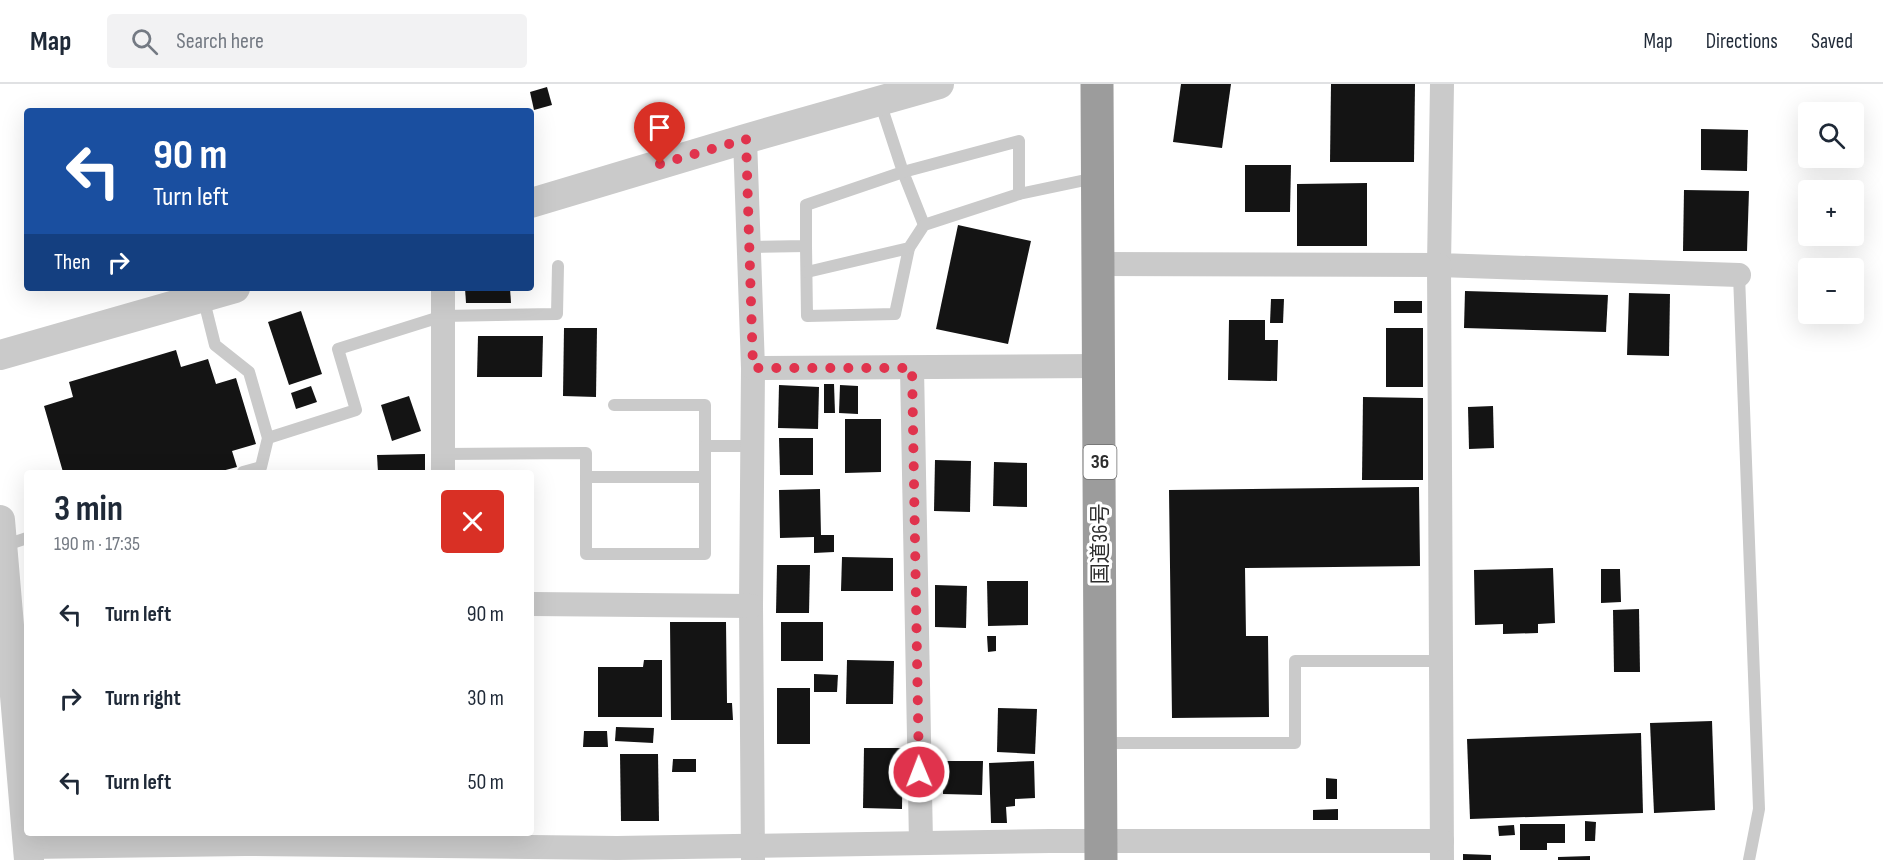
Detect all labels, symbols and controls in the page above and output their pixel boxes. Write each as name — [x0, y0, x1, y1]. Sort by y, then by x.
search box — [107, 14, 527, 68]
text: Map — [30, 25, 71, 58]
icon: search — [128, 25, 161, 58]
text: Search here — [176, 28, 264, 55]
text: Map — [1643, 29, 1673, 54]
text: Directions — [1706, 29, 1778, 54]
text: Saved — [1811, 29, 1853, 54]
pin — [634, 102, 685, 164]
map controls — [1798, 102, 1864, 324]
button: search — [1798, 102, 1864, 168]
icon: arrive — [643, 111, 676, 144]
text: 90 m — [153, 130, 227, 181]
icon: left — [54, 132, 132, 210]
button: + — [1798, 180, 1864, 246]
text: Turn left — [153, 181, 229, 213]
icon: right — [102, 246, 135, 279]
text: Then — [54, 249, 90, 276]
button: − — [1798, 258, 1864, 324]
road number: 36 — [1084, 445, 1116, 479]
text: 3 min — [54, 488, 123, 531]
button: close — [441, 490, 504, 553]
street label: 国道36号 — [1088, 504, 1113, 584]
text: 190 m · 17:35 — [54, 532, 140, 556]
icon: left — [54, 598, 87, 631]
text: Turn left — [105, 601, 171, 628]
text: 90 m — [467, 601, 504, 628]
icon: right — [54, 682, 87, 715]
text: Turn right — [105, 685, 181, 712]
text: 30 m — [467, 685, 504, 712]
position arrow — [887, 740, 951, 804]
icon: left — [54, 766, 87, 799]
text: Turn left — [105, 769, 171, 796]
text: 50 m — [468, 769, 504, 796]

